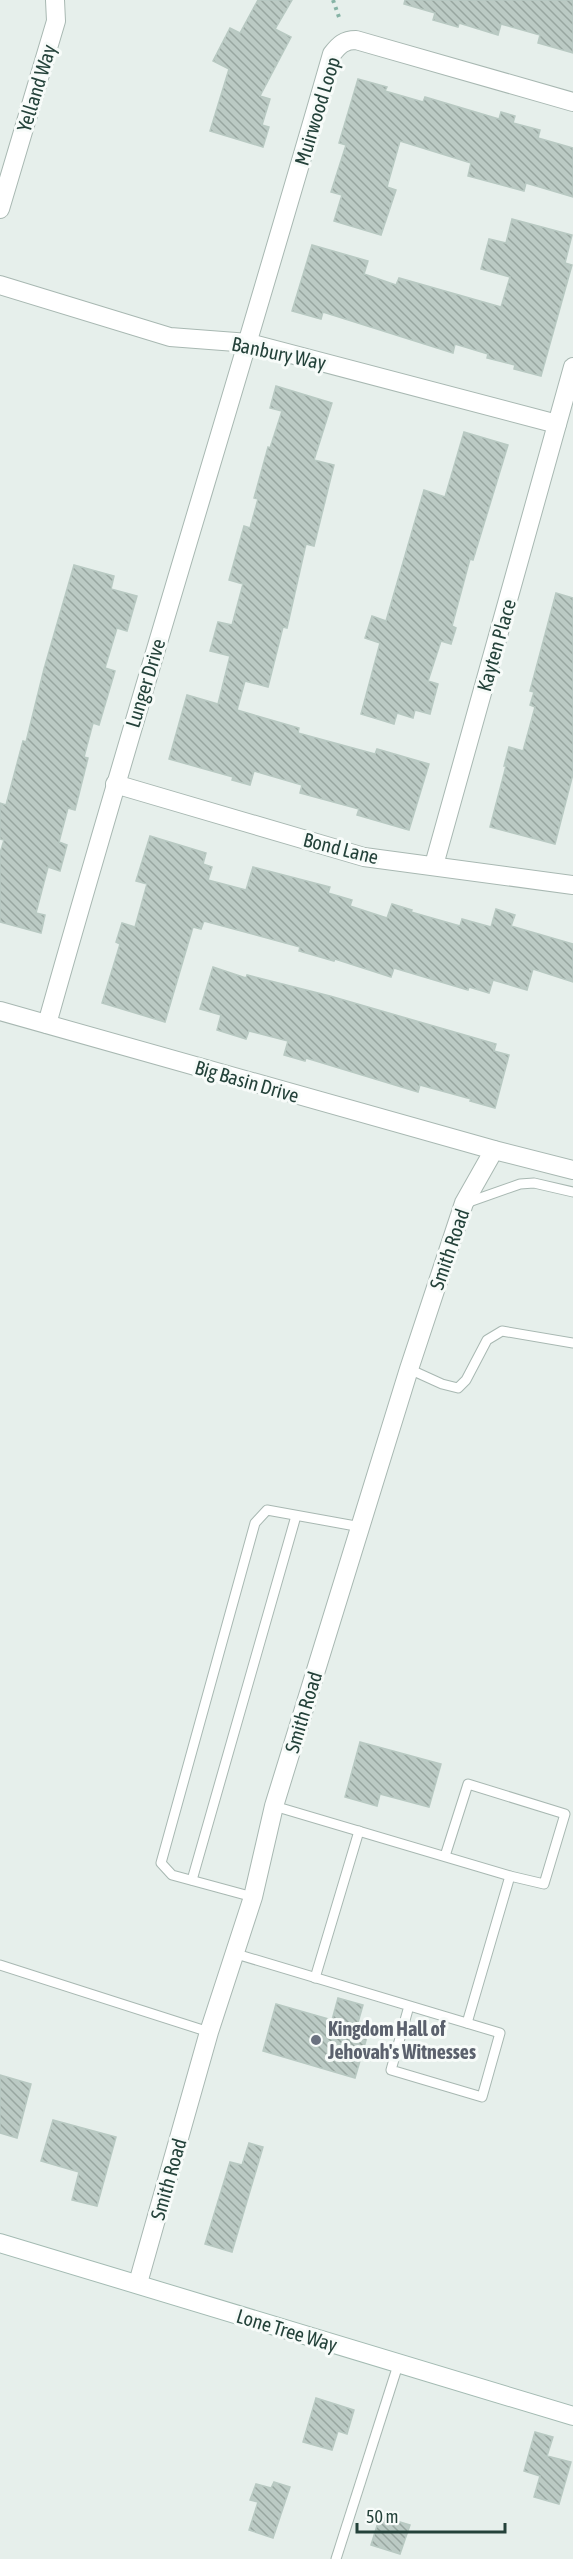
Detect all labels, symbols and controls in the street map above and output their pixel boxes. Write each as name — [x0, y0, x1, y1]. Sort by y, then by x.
street label: Yelland Way — [12, 42, 60, 134]
street label: Muirwood Loop — [290, 54, 344, 168]
street label: Banbury Way — [230, 332, 328, 374]
street label: Kayten Place — [472, 596, 520, 694]
street label: Lunger Drive — [121, 636, 169, 730]
street label: Bond Lane — [301, 828, 381, 868]
street label: Big Basin Drive — [192, 1055, 302, 1107]
street label: Smith Road — [424, 1206, 474, 1292]
street label: Smith Road — [280, 1669, 326, 1755]
place label: Kingdom Hall of Jehovah's Witnesses — [327, 2017, 476, 2063]
marker: Kingdom Hall of Jehovah's Witnesses — [309, 2033, 323, 2047]
street label: Smith Road — [145, 2136, 191, 2222]
street label: Lone Tree Way — [234, 2304, 340, 2356]
scale bar — [357, 2496, 506, 2534]
text: 50 m — [366, 2506, 398, 2527]

